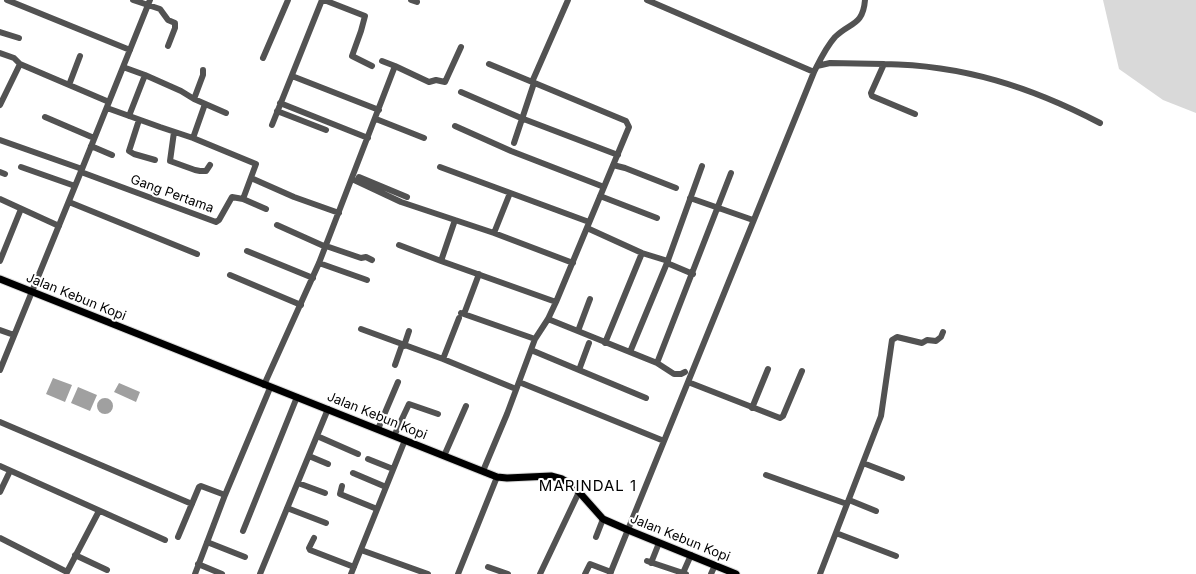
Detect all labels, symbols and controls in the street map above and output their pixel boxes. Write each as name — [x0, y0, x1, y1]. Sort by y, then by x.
street label: Gang Pertama — [128, 172, 216, 216]
street label: Jalan Kebun Kopi — [24, 270, 128, 324]
street label: Jalan Kebun Kopi — [325, 389, 429, 443]
district label: MARINDAL 1 — [539, 477, 637, 495]
street label: Jalan Kebun Kopi — [628, 511, 732, 565]

